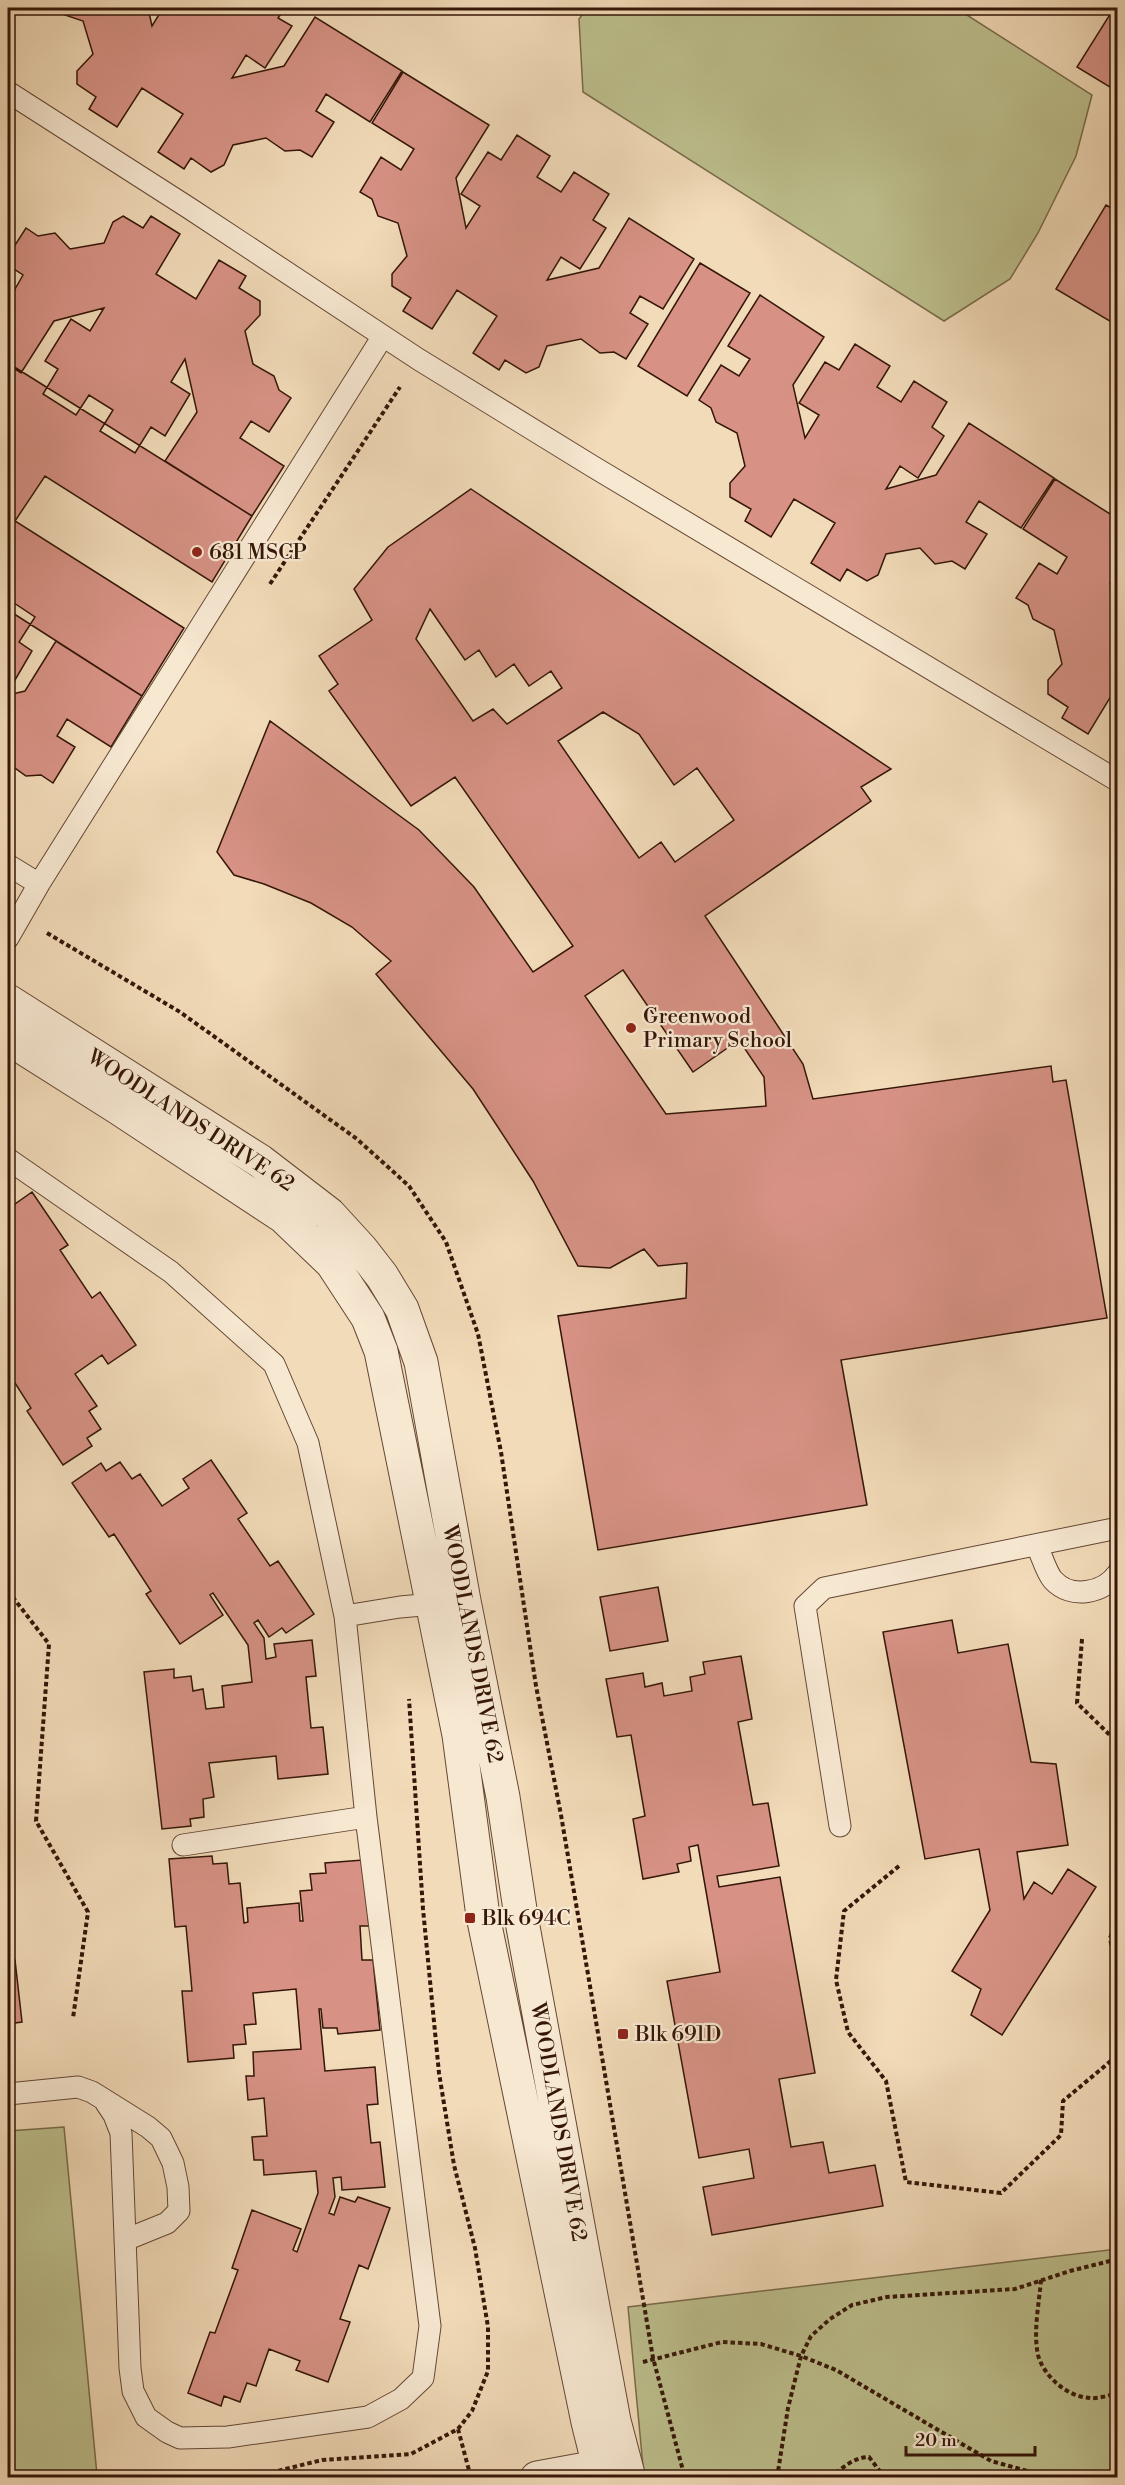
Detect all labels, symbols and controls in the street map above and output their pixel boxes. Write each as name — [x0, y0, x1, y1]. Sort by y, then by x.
place label: 681 MSCP — [209, 540, 307, 566]
marker: 681 MSCP — [190, 545, 204, 559]
place label: Greenwood Primary School — [643, 1004, 792, 1054]
marker: Greenwood Primary School — [624, 1021, 638, 1035]
street label: WOODLANDS DRIVE 62 — [81, 1044, 299, 1198]
street label: WOODLANDS DRIVE 62 — [436, 1522, 508, 1765]
place label: Blk 694C — [481, 1906, 571, 1932]
marker: Blk 694C — [463, 1911, 477, 1925]
street label: WOODLANDS DRIVE 62 — [524, 2000, 592, 2244]
place label: Blk 691D — [634, 2022, 721, 2048]
marker: Blk 691D — [616, 2027, 630, 2041]
scale bar — [906, 2419, 1035, 2457]
text: 20 m — [915, 2429, 957, 2452]

